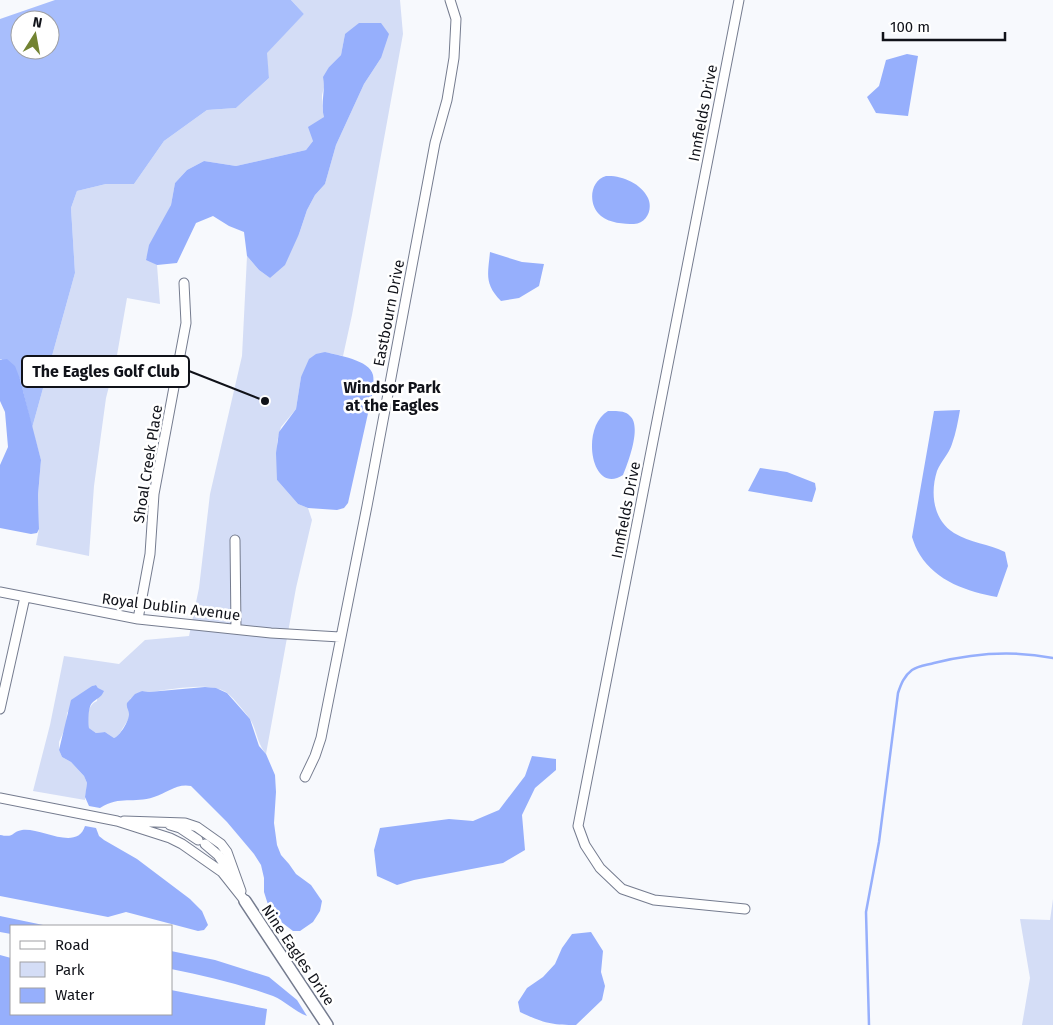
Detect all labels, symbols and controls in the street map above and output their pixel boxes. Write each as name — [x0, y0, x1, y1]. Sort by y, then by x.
north arrow — [10, 10, 60, 60]
scale bar — [883, 10, 1006, 42]
text: N — [31, 13, 44, 32]
text: 100 m — [890, 18, 930, 36]
street label: Innfields Drive — [685, 63, 721, 163]
street label: Eastbourn Drive — [370, 258, 408, 368]
callout: The Eagles Golf Club — [22, 356, 189, 387]
text: The Eagles Golf Club — [32, 362, 180, 381]
district label: Windsor Park at the Eagles — [344, 378, 441, 415]
street label: Shoal Creek Place — [130, 404, 166, 524]
street label: Innfields Drive — [608, 460, 644, 560]
street label: Royal Dublin Avenue — [101, 590, 241, 624]
street label: Nine Eagles Drive — [258, 901, 338, 1009]
legend — [10, 925, 172, 1015]
text: Road — [55, 936, 90, 954]
text: Park — [55, 961, 85, 979]
text: Water — [55, 986, 94, 1004]

